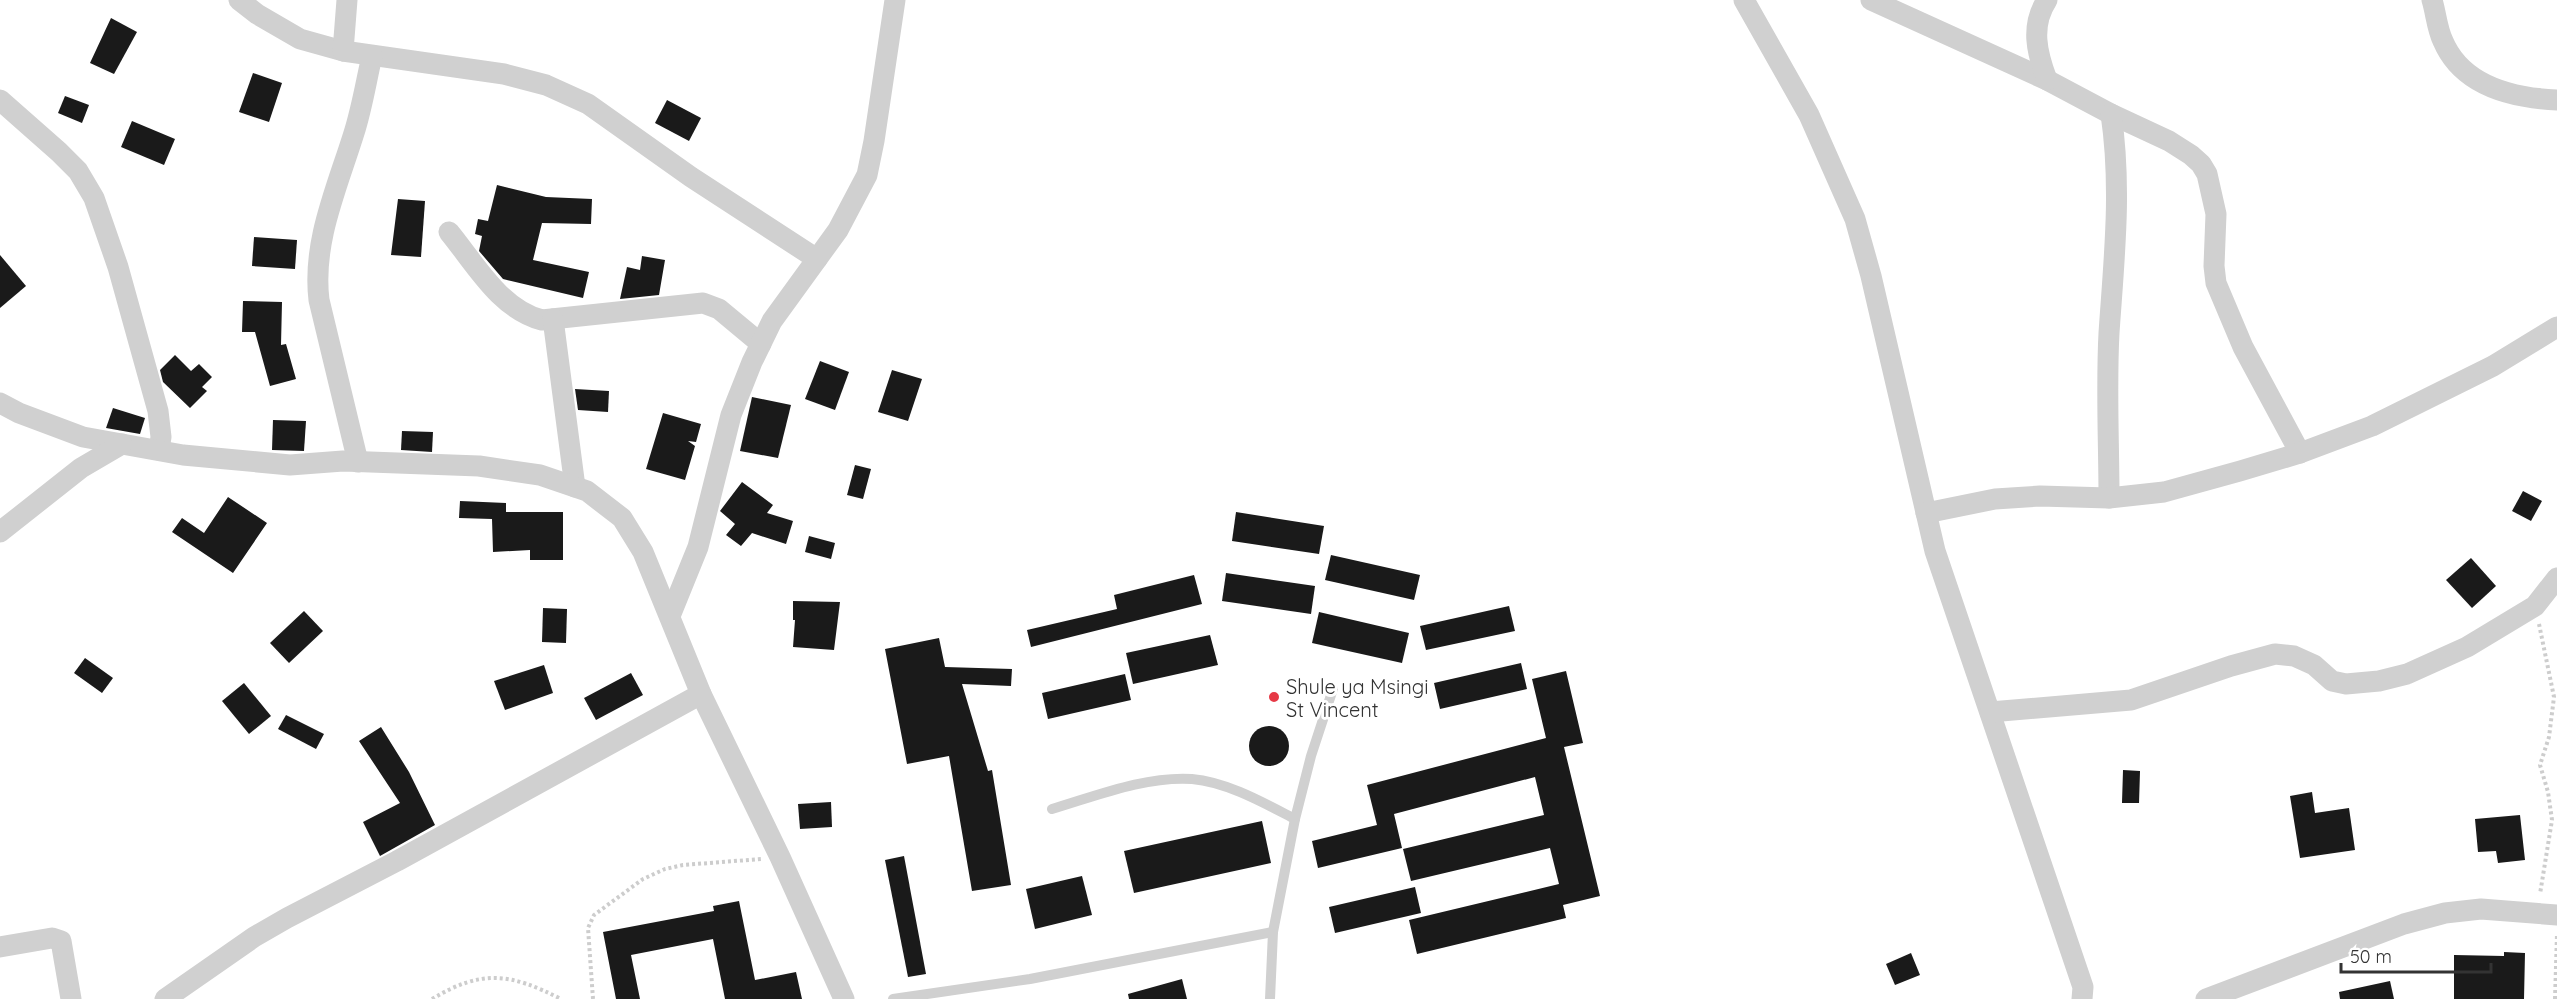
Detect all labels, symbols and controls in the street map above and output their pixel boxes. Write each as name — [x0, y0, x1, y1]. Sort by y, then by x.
place label: Shule ya Msingi St Vincent — [1286, 674, 1429, 722]
marker: Shule ya Msingi St Vincent — [1267, 690, 1281, 704]
scale bar — [2341, 936, 2491, 974]
text: 50 m — [2350, 945, 2392, 968]

